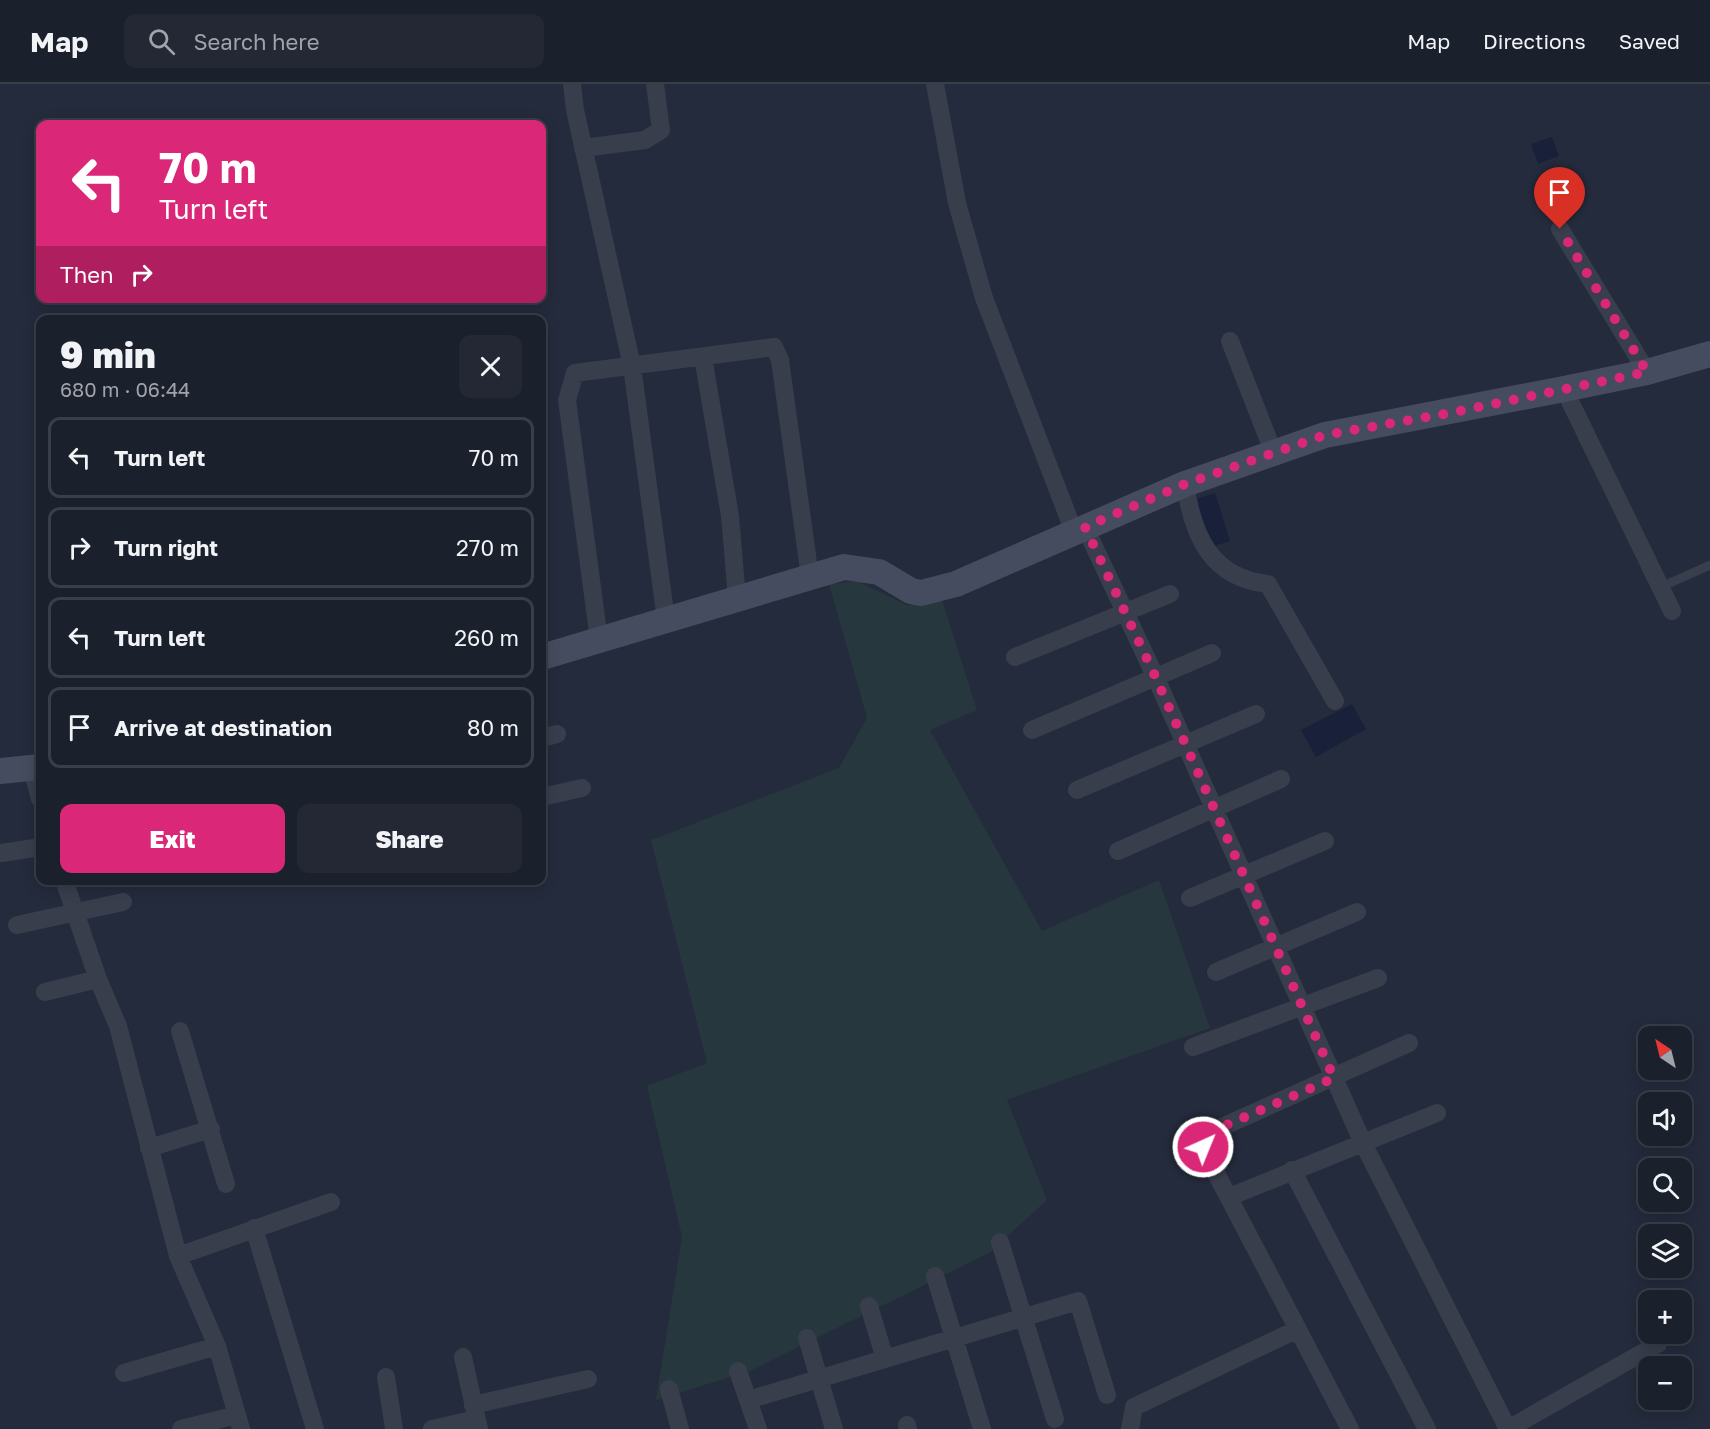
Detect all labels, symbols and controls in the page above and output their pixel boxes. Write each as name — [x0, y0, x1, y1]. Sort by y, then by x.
search box — [124, 14, 544, 68]
text: Map — [30, 25, 88, 58]
icon: search — [145, 25, 178, 58]
text: Search here — [193, 28, 319, 55]
text: Map — [1407, 28, 1450, 54]
text: Directions — [1483, 28, 1586, 54]
text: Saved — [1619, 28, 1680, 54]
text: 70 m — [159, 142, 256, 192]
icon: left — [60, 144, 138, 222]
pin — [1534, 167, 1585, 229]
icon: arrive — [1543, 176, 1576, 209]
text: Turn left — [159, 193, 268, 225]
icon: right — [125, 258, 158, 291]
text: Then — [60, 261, 113, 288]
text: 9 min — [60, 333, 156, 376]
button: close — [459, 335, 522, 398]
text: 680 m · 06:44 — [60, 377, 190, 401]
icon: left — [63, 441, 96, 474]
text: Turn left — [114, 444, 205, 471]
text: 70 m — [469, 444, 519, 471]
icon: right — [63, 531, 96, 564]
text: Turn right — [114, 534, 218, 561]
text: 270 m — [456, 534, 519, 561]
icon: left — [63, 621, 96, 654]
text: Turn left — [114, 624, 205, 651]
text: 260 m — [454, 624, 519, 651]
icon: arrive — [63, 711, 96, 744]
text: Arrive at destination — [114, 714, 332, 741]
text: 80 m — [467, 714, 519, 741]
button: Exit — [60, 804, 285, 873]
button: Share — [297, 804, 522, 873]
north arrow — [1638, 1026, 1692, 1080]
map controls — [1638, 1026, 1692, 1410]
button: sound — [1638, 1092, 1692, 1146]
position arrow — [1171, 1115, 1235, 1179]
button: search — [1638, 1158, 1692, 1212]
button: layers — [1638, 1224, 1692, 1278]
button: + — [1638, 1290, 1692, 1344]
button: − — [1638, 1356, 1692, 1410]

